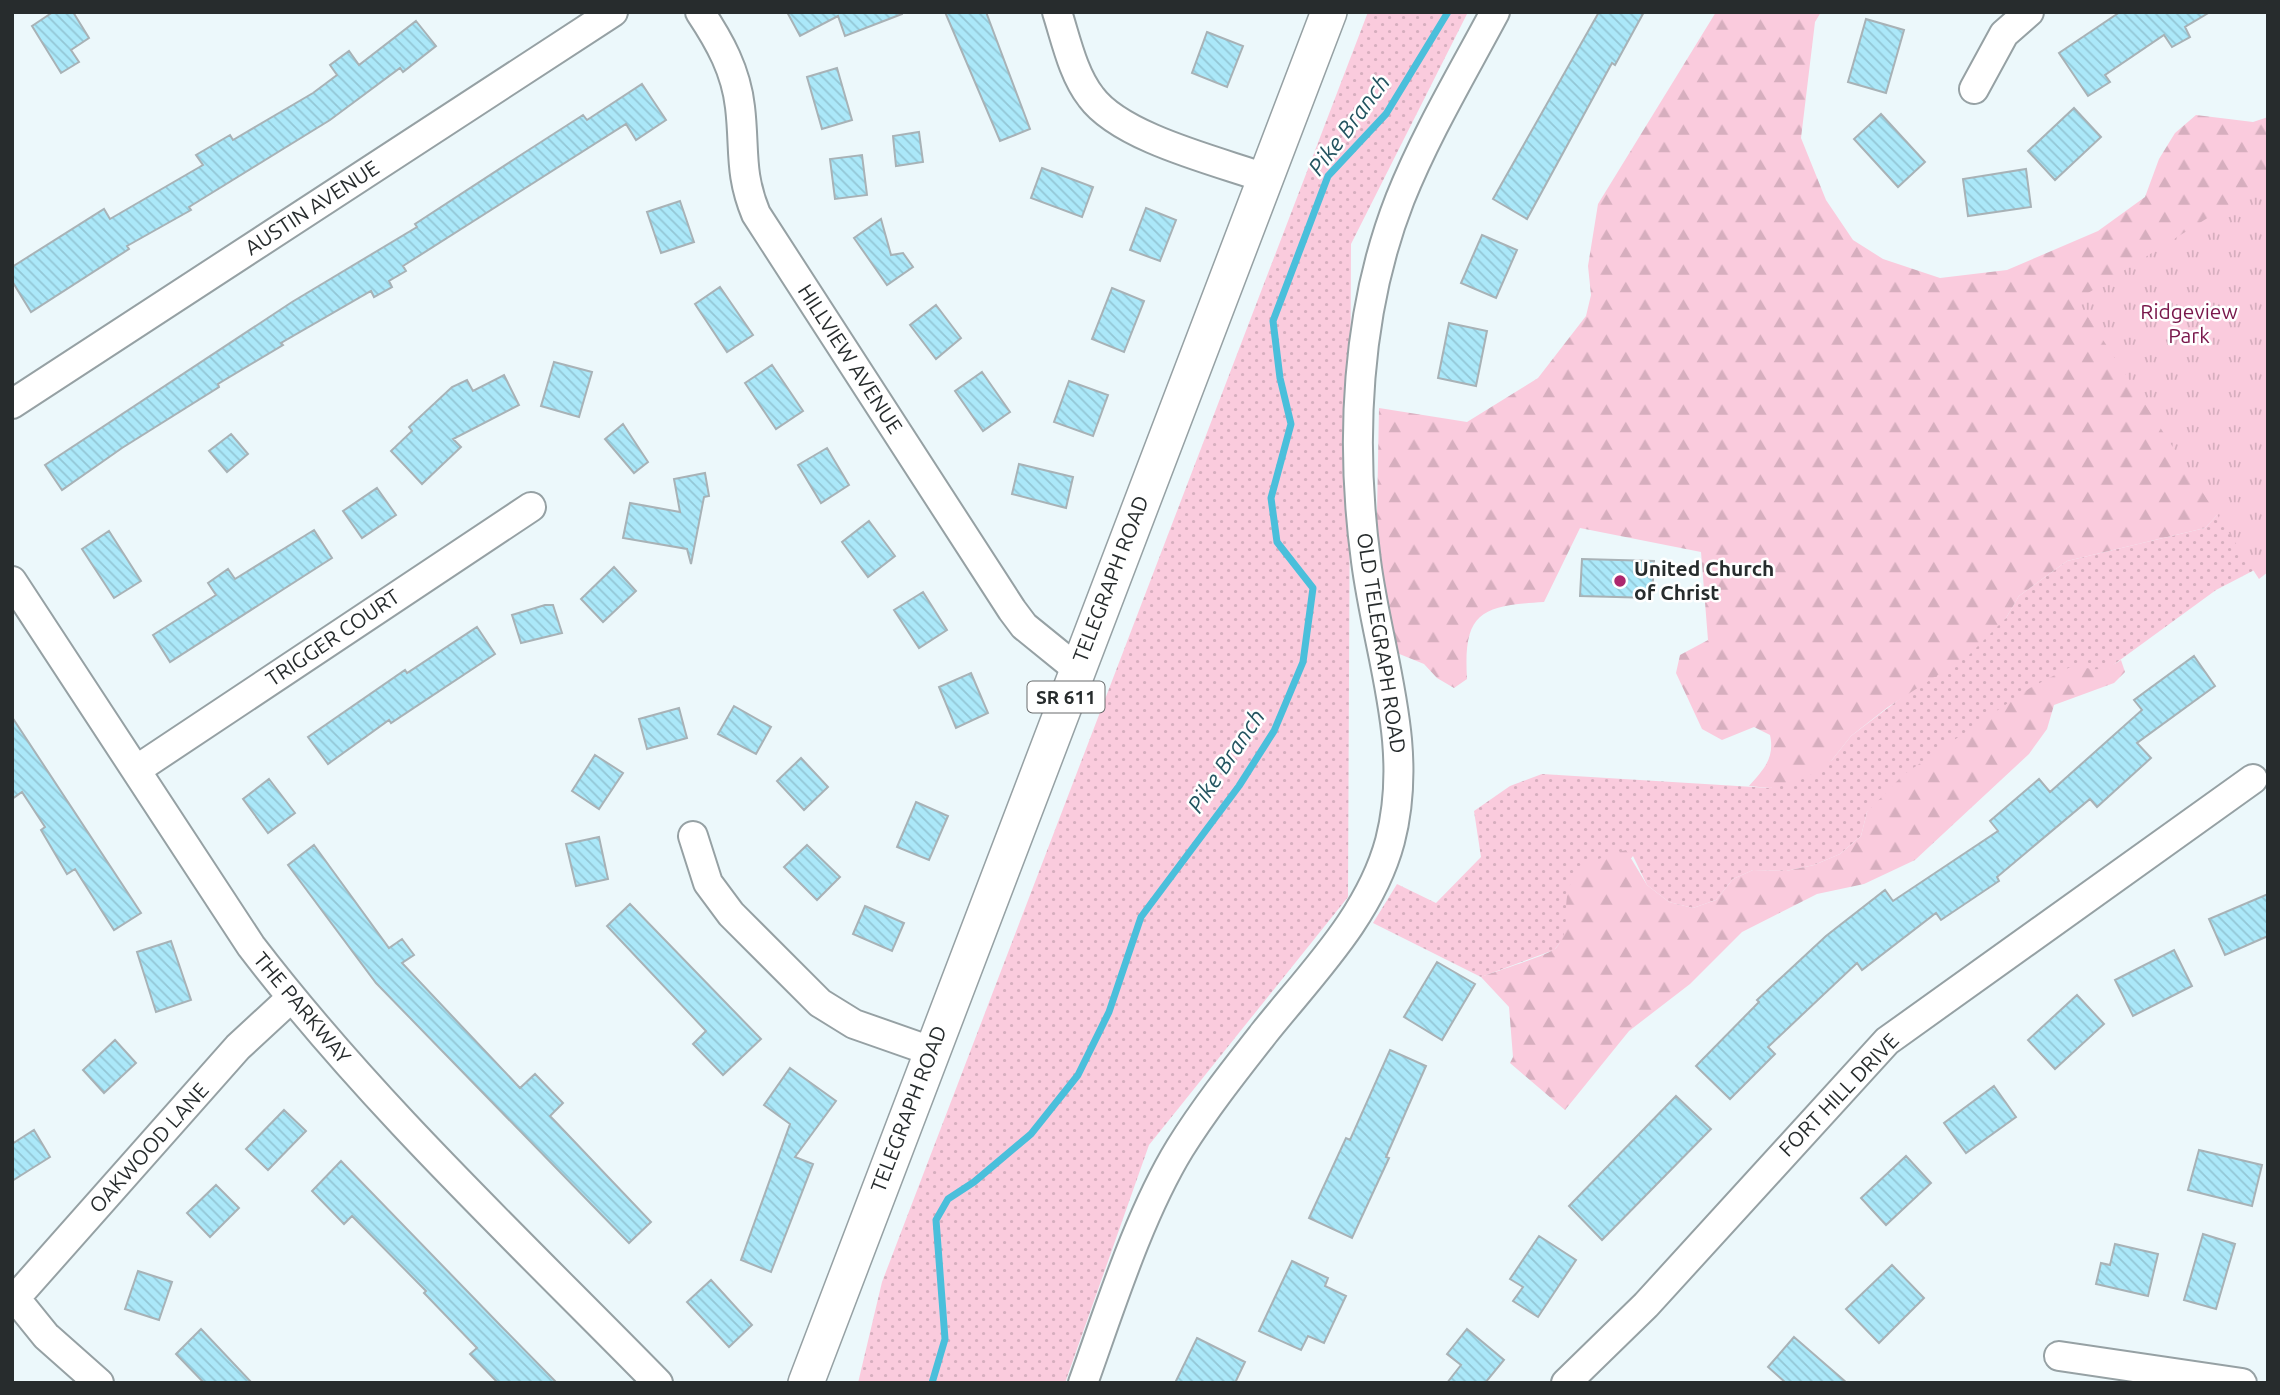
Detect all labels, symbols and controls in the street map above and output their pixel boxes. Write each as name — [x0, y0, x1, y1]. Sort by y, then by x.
water label: Pike Branch — [1303, 70, 1394, 180]
street label: AUSTIN AVENUE — [240, 155, 383, 259]
street label: HILLVIEW AVENUE — [794, 279, 908, 438]
park label: Ridgeview Park — [2140, 299, 2238, 347]
street label: TELEGRAPH ROAD — [1067, 492, 1153, 665]
street label: OLD TELEGRAPH ROAD — [1353, 531, 1411, 755]
place label: United Church of Christ — [1634, 556, 1774, 604]
marker: United Church of Christ — [1612, 573, 1628, 589]
street label: TRIGGER COURT — [261, 584, 404, 691]
road number: SR 611 — [1028, 682, 1104, 712]
water label: Pike Branch — [1182, 704, 1269, 817]
street label: THE PARKWAY — [249, 947, 356, 1068]
street label: TELEGRAPH ROAD — [865, 1022, 951, 1195]
street label: FORT HILL DRIVE — [1774, 1028, 1903, 1161]
street label: OAKWOOD LANE — [84, 1078, 213, 1217]

